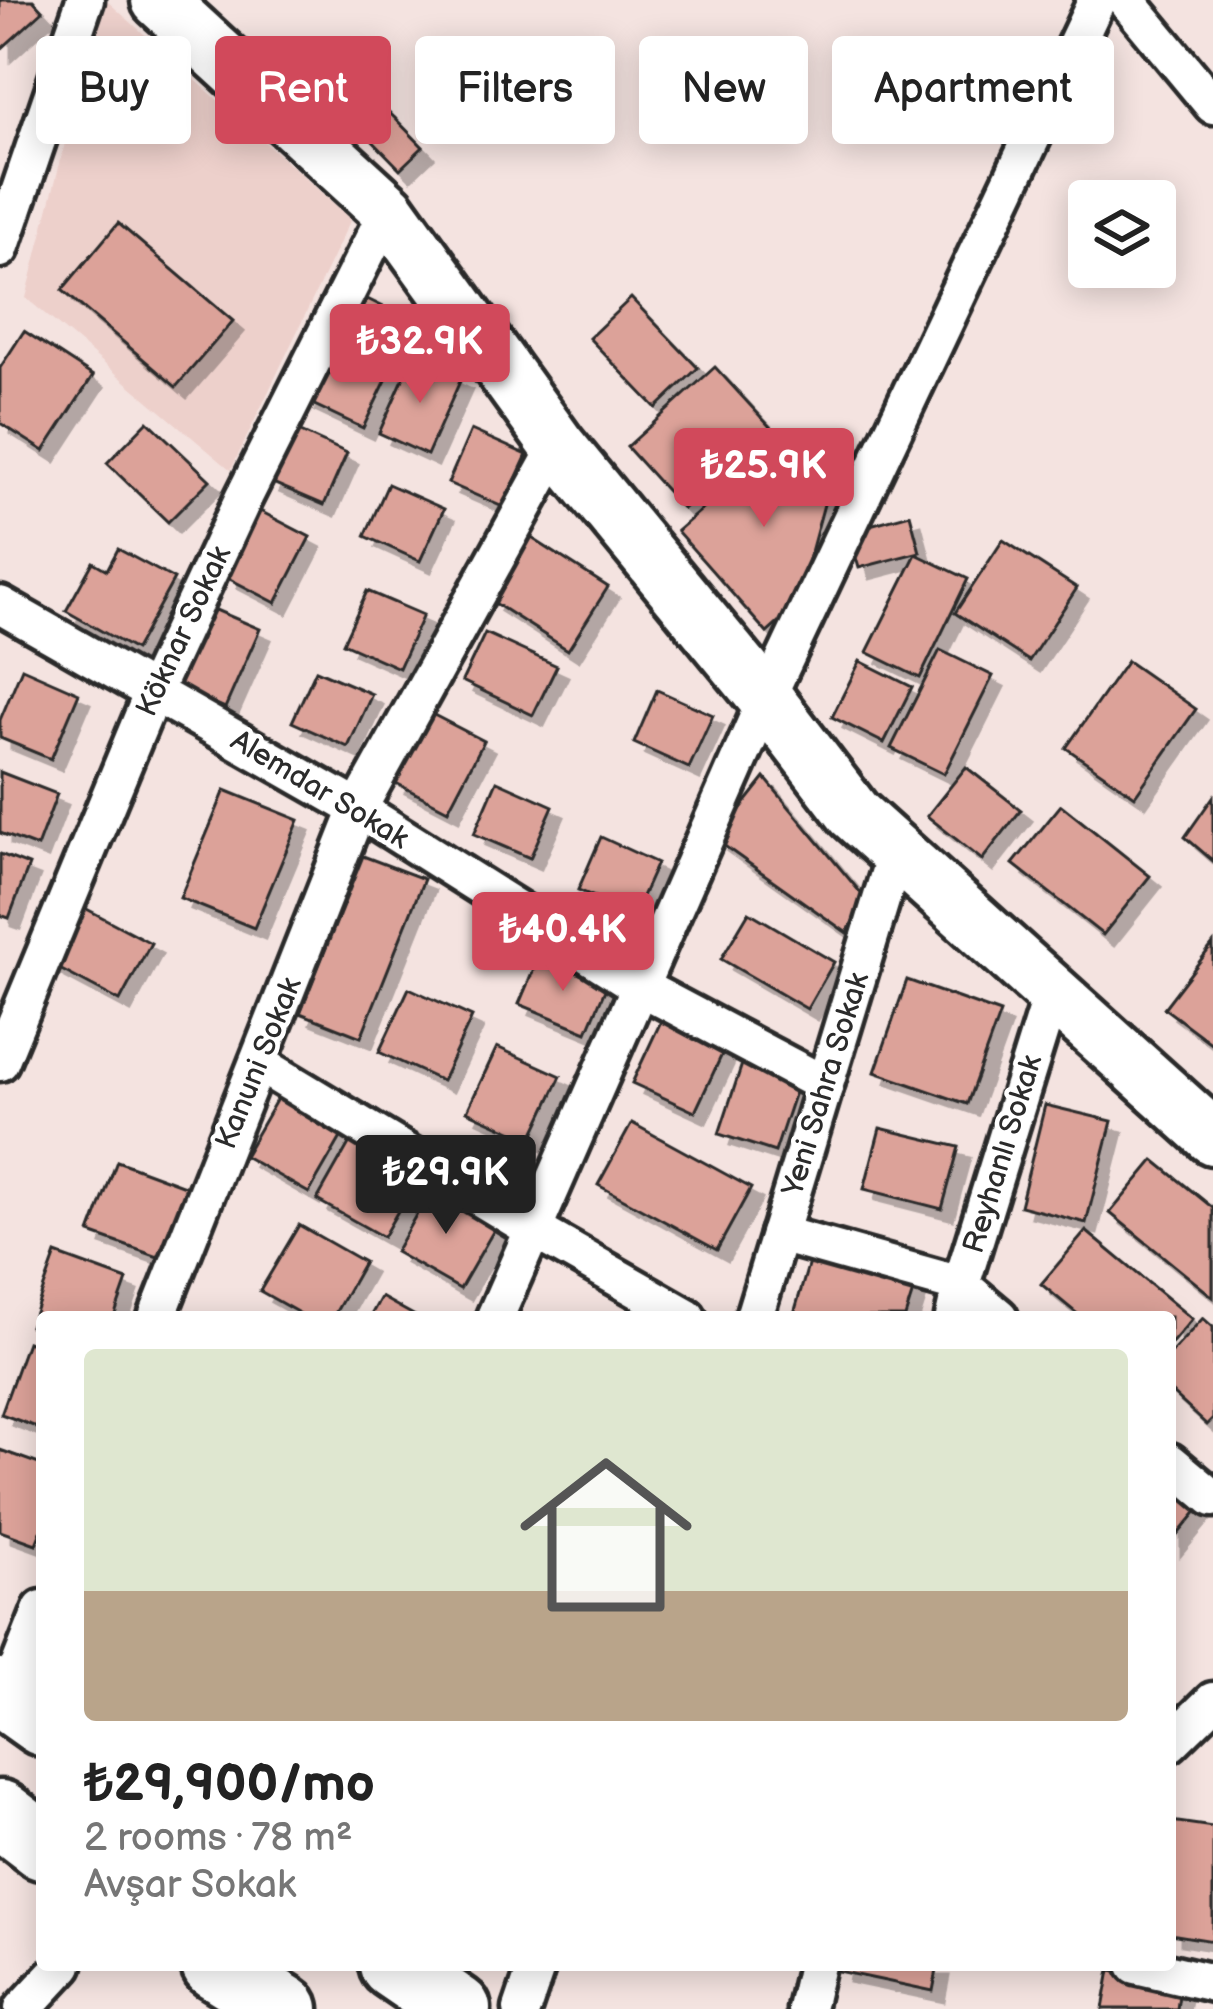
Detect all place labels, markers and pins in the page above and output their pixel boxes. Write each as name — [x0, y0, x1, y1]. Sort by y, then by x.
pin: ₺32.9K — [322, 304, 518, 406]
pin: ₺25.9K — [666, 428, 862, 530]
pin: ₺40.4K — [465, 892, 661, 994]
pin: ₺29.9K — [348, 1135, 544, 1237]

